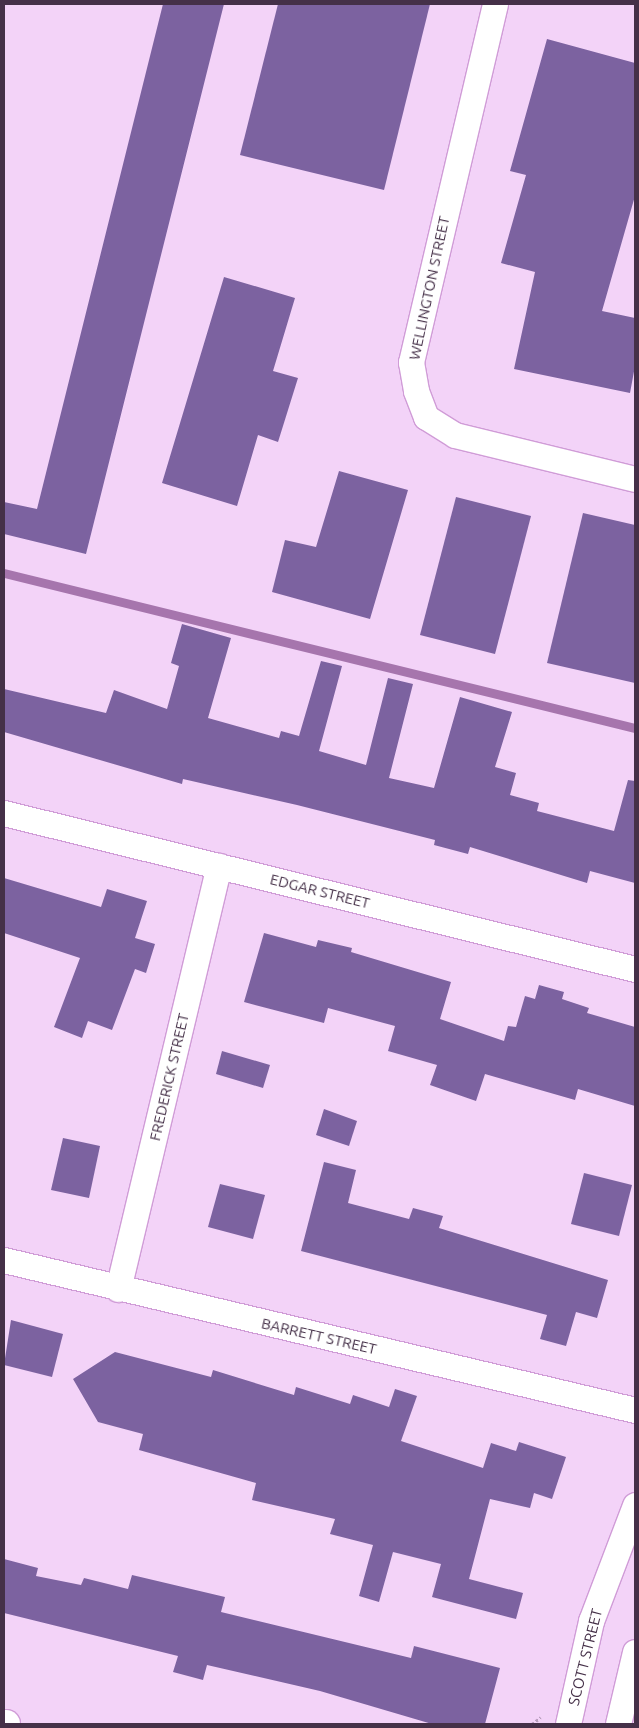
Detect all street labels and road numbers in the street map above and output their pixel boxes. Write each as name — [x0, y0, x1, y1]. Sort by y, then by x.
street label: WELLINGTON STREET — [405, 214, 453, 362]
street label: EDGAR STREET — [268, 870, 372, 912]
street label: FREDERICK STREET — [146, 1011, 192, 1143]
street label: BARRETT STREET — [260, 1314, 378, 1358]
street label: SCOTT STREET — [564, 1607, 606, 1707]

